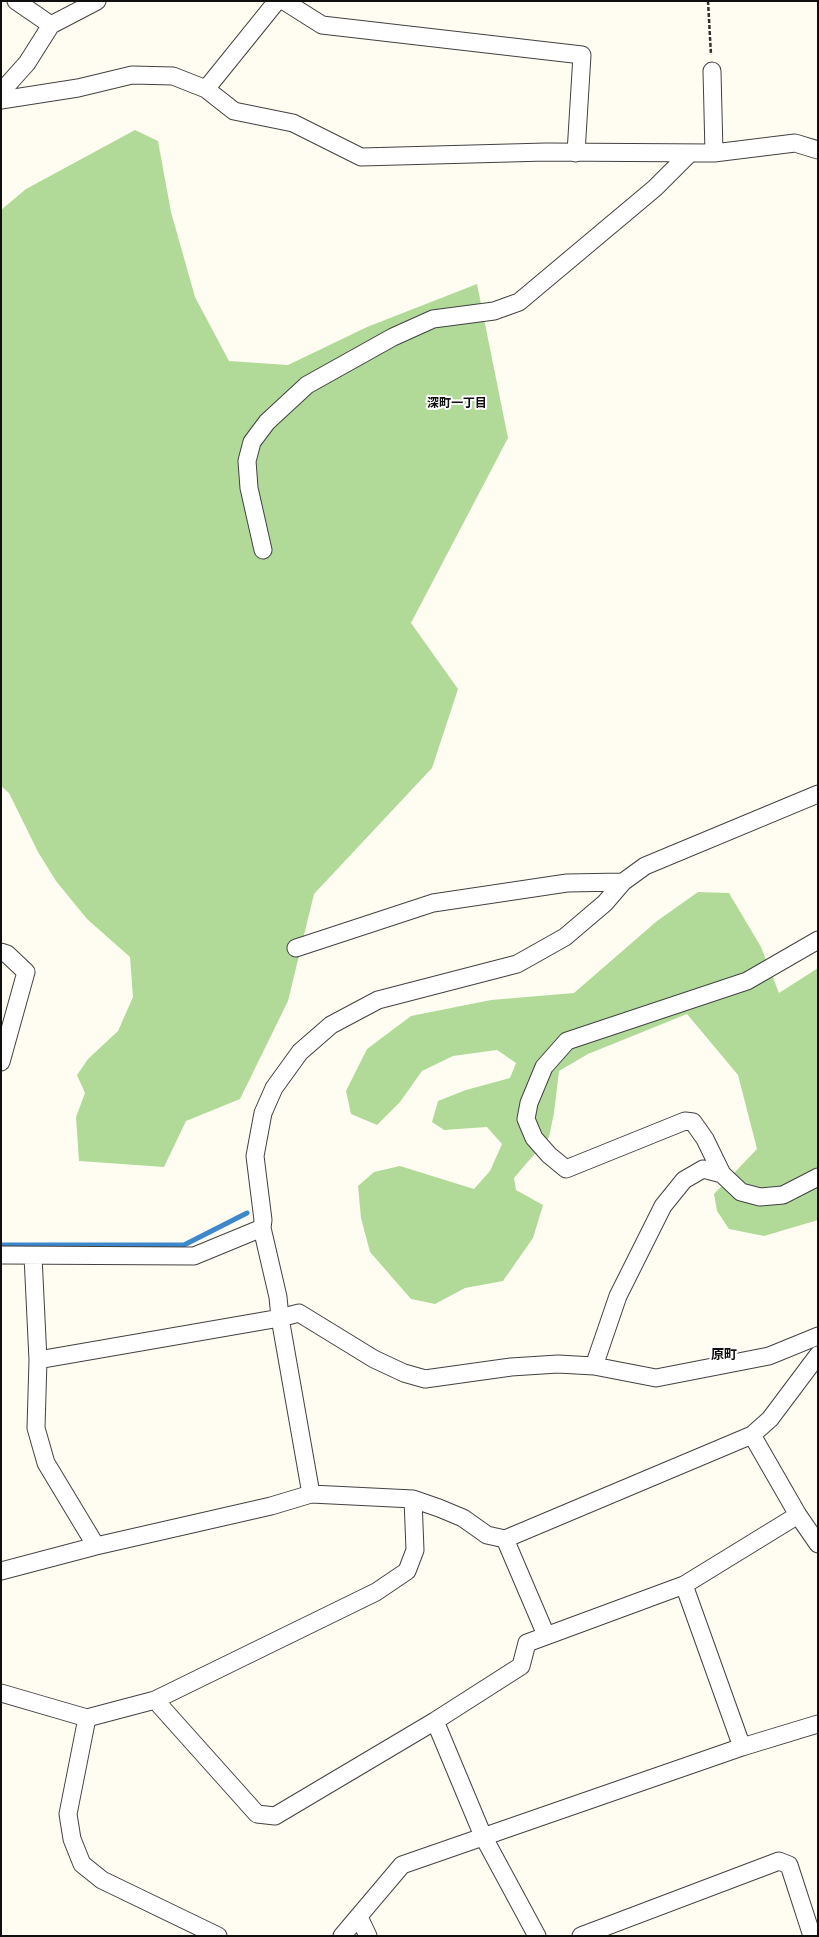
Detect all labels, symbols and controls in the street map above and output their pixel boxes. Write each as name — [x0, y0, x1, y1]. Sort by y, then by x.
district label: 深町一丁目 — [427, 396, 487, 410]
district label: 原町 — [711, 1347, 737, 1363]

